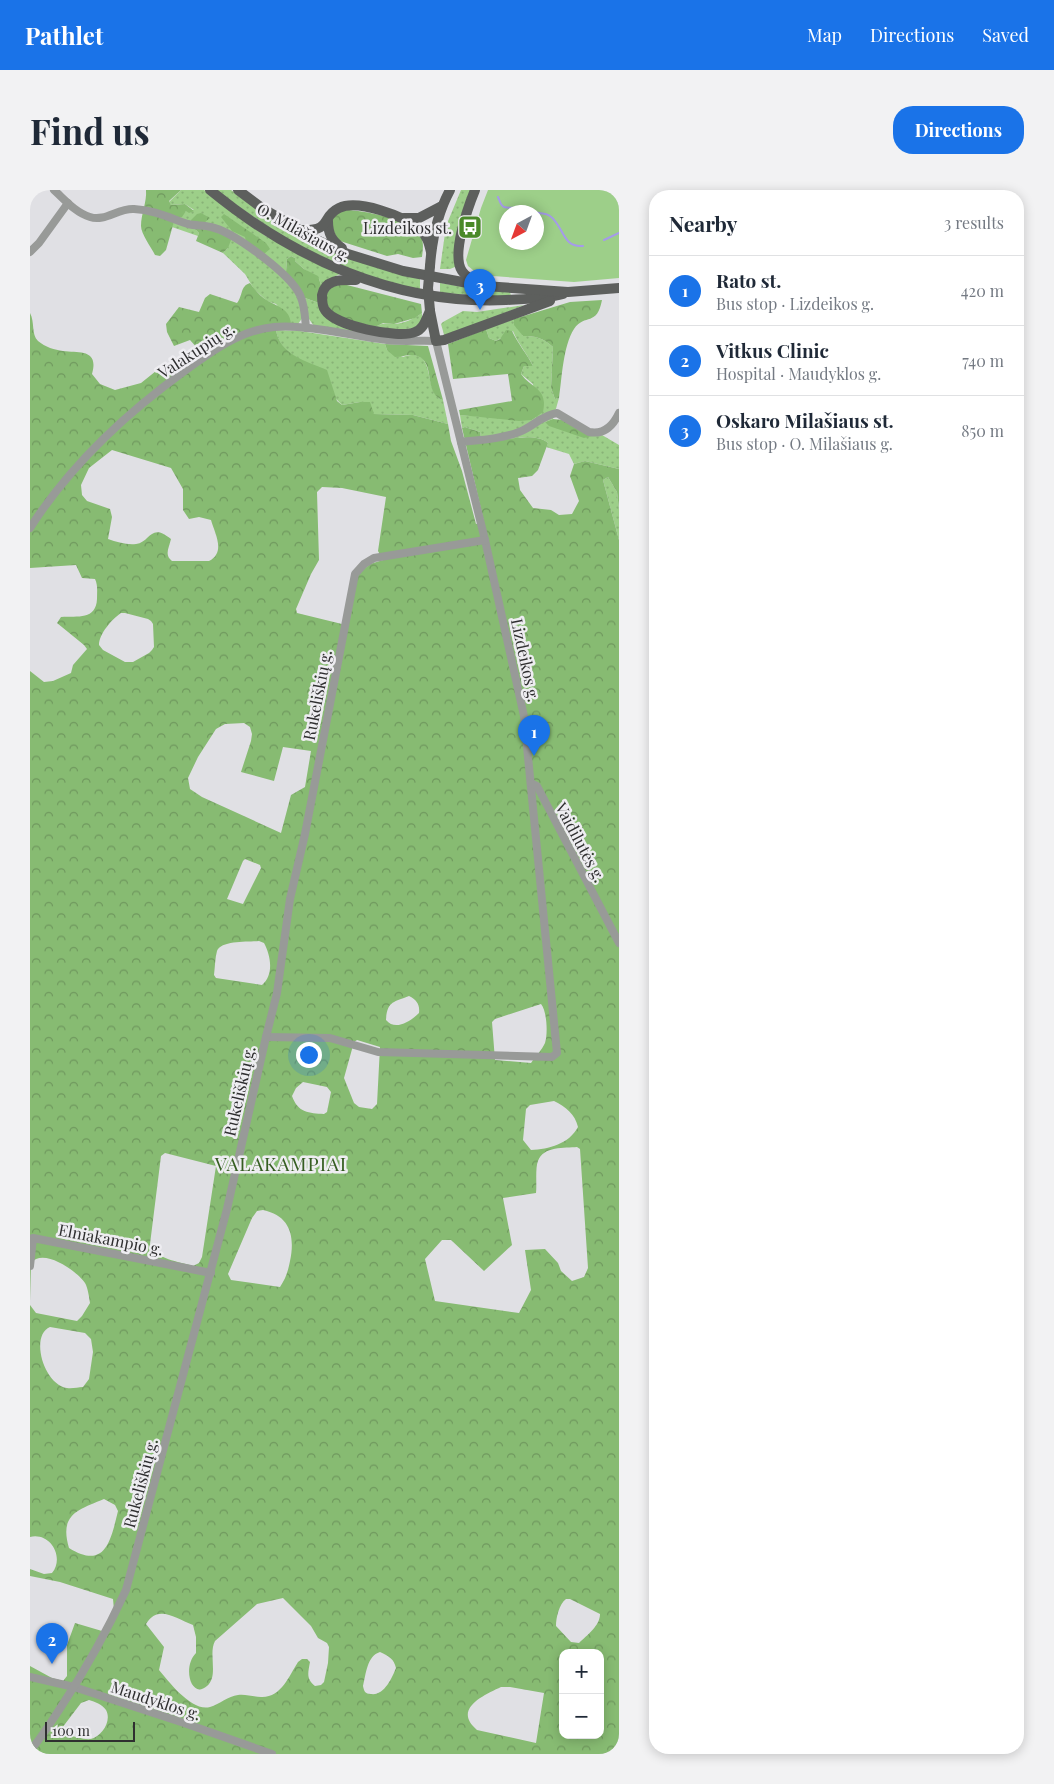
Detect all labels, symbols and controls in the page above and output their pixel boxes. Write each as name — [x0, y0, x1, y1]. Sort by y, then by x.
text: Pathlet — [25, 19, 103, 51]
text: Map — [807, 23, 842, 47]
text: Directions — [870, 23, 954, 47]
text: Saved — [982, 23, 1029, 47]
button: Directions — [893, 106, 1024, 154]
text: Find us — [30, 107, 150, 154]
street label: O. Milašiaus g. — [254, 198, 354, 266]
north arrow — [499, 205, 544, 250]
text: Nearby — [669, 209, 738, 237]
text: 3 results — [944, 212, 1004, 233]
bus stop icon: Lizdeikos st. — [457, 214, 483, 240]
place label: Lizdeikos st. — [363, 217, 452, 238]
text: Rato st. — [716, 267, 781, 293]
pin: 3 — [464, 269, 496, 310]
text: 1 — [682, 280, 688, 301]
text: 420 m — [961, 280, 1004, 301]
text: Bus stop · Lizdeikos g. — [716, 293, 874, 314]
street label: Valakupių g. — [153, 317, 238, 383]
text: Vitkus Clinic — [716, 337, 829, 363]
text: 2 — [681, 350, 689, 371]
text: 740 m — [962, 350, 1004, 371]
text: Hospital · Maudyklos g. — [716, 363, 881, 384]
text: Oskaro Milašiaus st. — [716, 407, 894, 433]
text: 3 — [681, 420, 689, 441]
text: 850 m — [961, 420, 1004, 441]
text: Bus stop · O. Milašiaus g. — [716, 433, 893, 454]
street label: Lizdeikos g. — [507, 616, 545, 704]
street label: Rukeliškių g. — [298, 648, 336, 742]
pin: 1 — [518, 715, 550, 756]
street label: Vaidilutės g. — [551, 798, 611, 885]
your location — [296, 1042, 322, 1068]
street label: Rukeliškių g. — [218, 1044, 260, 1138]
district label: VALAKAMPIAI — [214, 1150, 347, 1176]
street label: Elniakampio g. — [57, 1219, 165, 1259]
street label: Rukeliškių g. — [118, 1436, 162, 1530]
pin: 2 — [36, 1623, 68, 1664]
map controls — [559, 1649, 604, 1739]
button: + — [559, 1649, 604, 1694]
street label: Maudyklos g. — [108, 1676, 204, 1724]
button: − — [559, 1694, 604, 1739]
scale bar — [45, 1719, 135, 1742]
text: 100 m — [52, 1721, 90, 1740]

